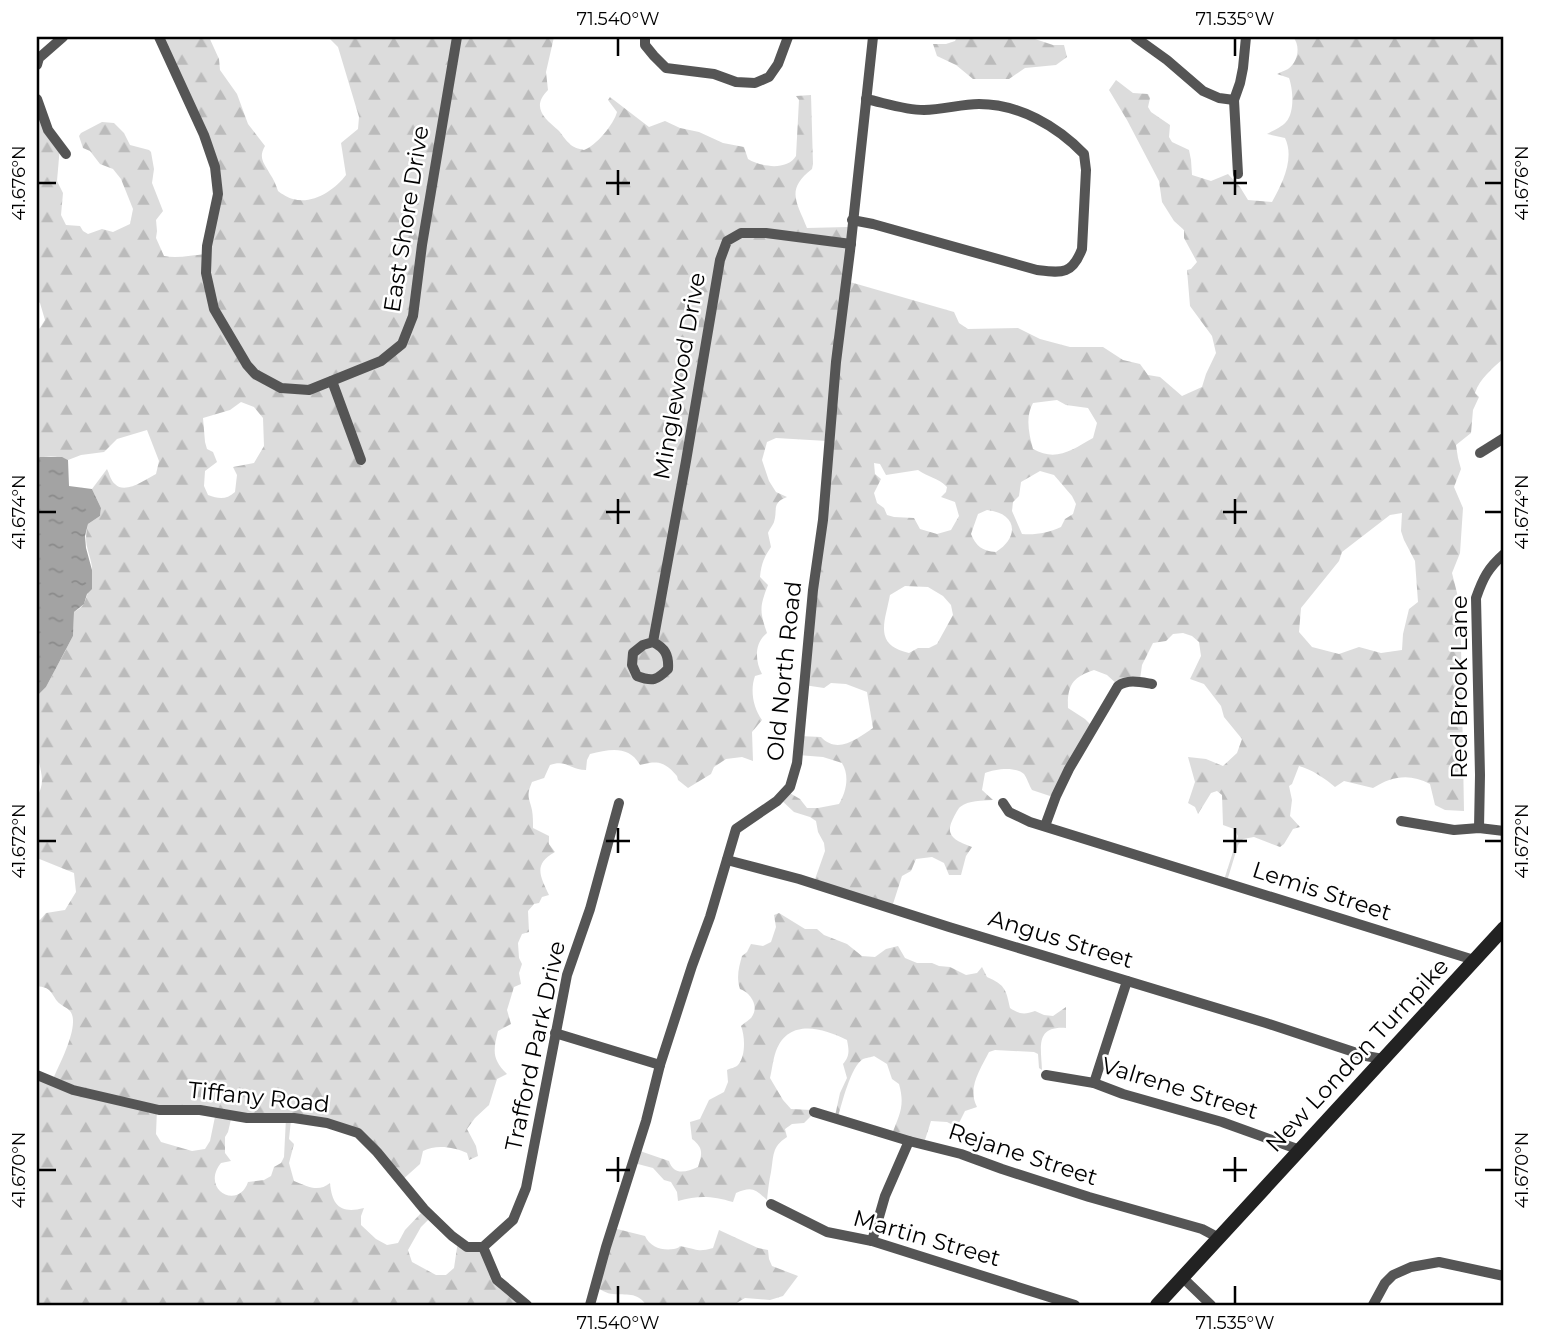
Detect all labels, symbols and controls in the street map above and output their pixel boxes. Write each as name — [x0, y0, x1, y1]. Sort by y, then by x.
text: 71.540°W — [576, 8, 660, 30]
text: 71.535°W — [1195, 8, 1275, 30]
street label: East Shore Drive — [377, 124, 435, 314]
text: 41.676°N — [8, 145, 30, 221]
text: 41.676°N — [1511, 145, 1533, 221]
street label: Minglewood Drive — [647, 270, 711, 482]
text: 41.674°N — [8, 474, 30, 550]
text: 41.674°N — [1511, 474, 1533, 550]
street label: Old North Road — [761, 580, 807, 762]
street label: Red Brook Lane — [1445, 595, 1473, 779]
text: 41.672°N — [8, 803, 30, 879]
text: 41.672°N — [1511, 803, 1533, 879]
street label: Lemis Street — [1249, 855, 1395, 927]
street label: Angus Street — [985, 904, 1137, 974]
street label: Trafford Park Drive — [499, 938, 571, 1154]
street label: New London Turnpike — [1260, 952, 1454, 1158]
street label: Valrene Street — [1098, 1051, 1262, 1125]
street label: Tiffany Road — [187, 1076, 331, 1118]
street label: Rejane Street — [945, 1117, 1101, 1191]
text: 41.670°N — [8, 1132, 30, 1208]
text: 41.670°N — [1511, 1132, 1533, 1208]
street label: Martin Street — [850, 1204, 1004, 1272]
text: 71.540°W — [576, 1312, 660, 1334]
text: 71.535°W — [1195, 1312, 1275, 1334]

